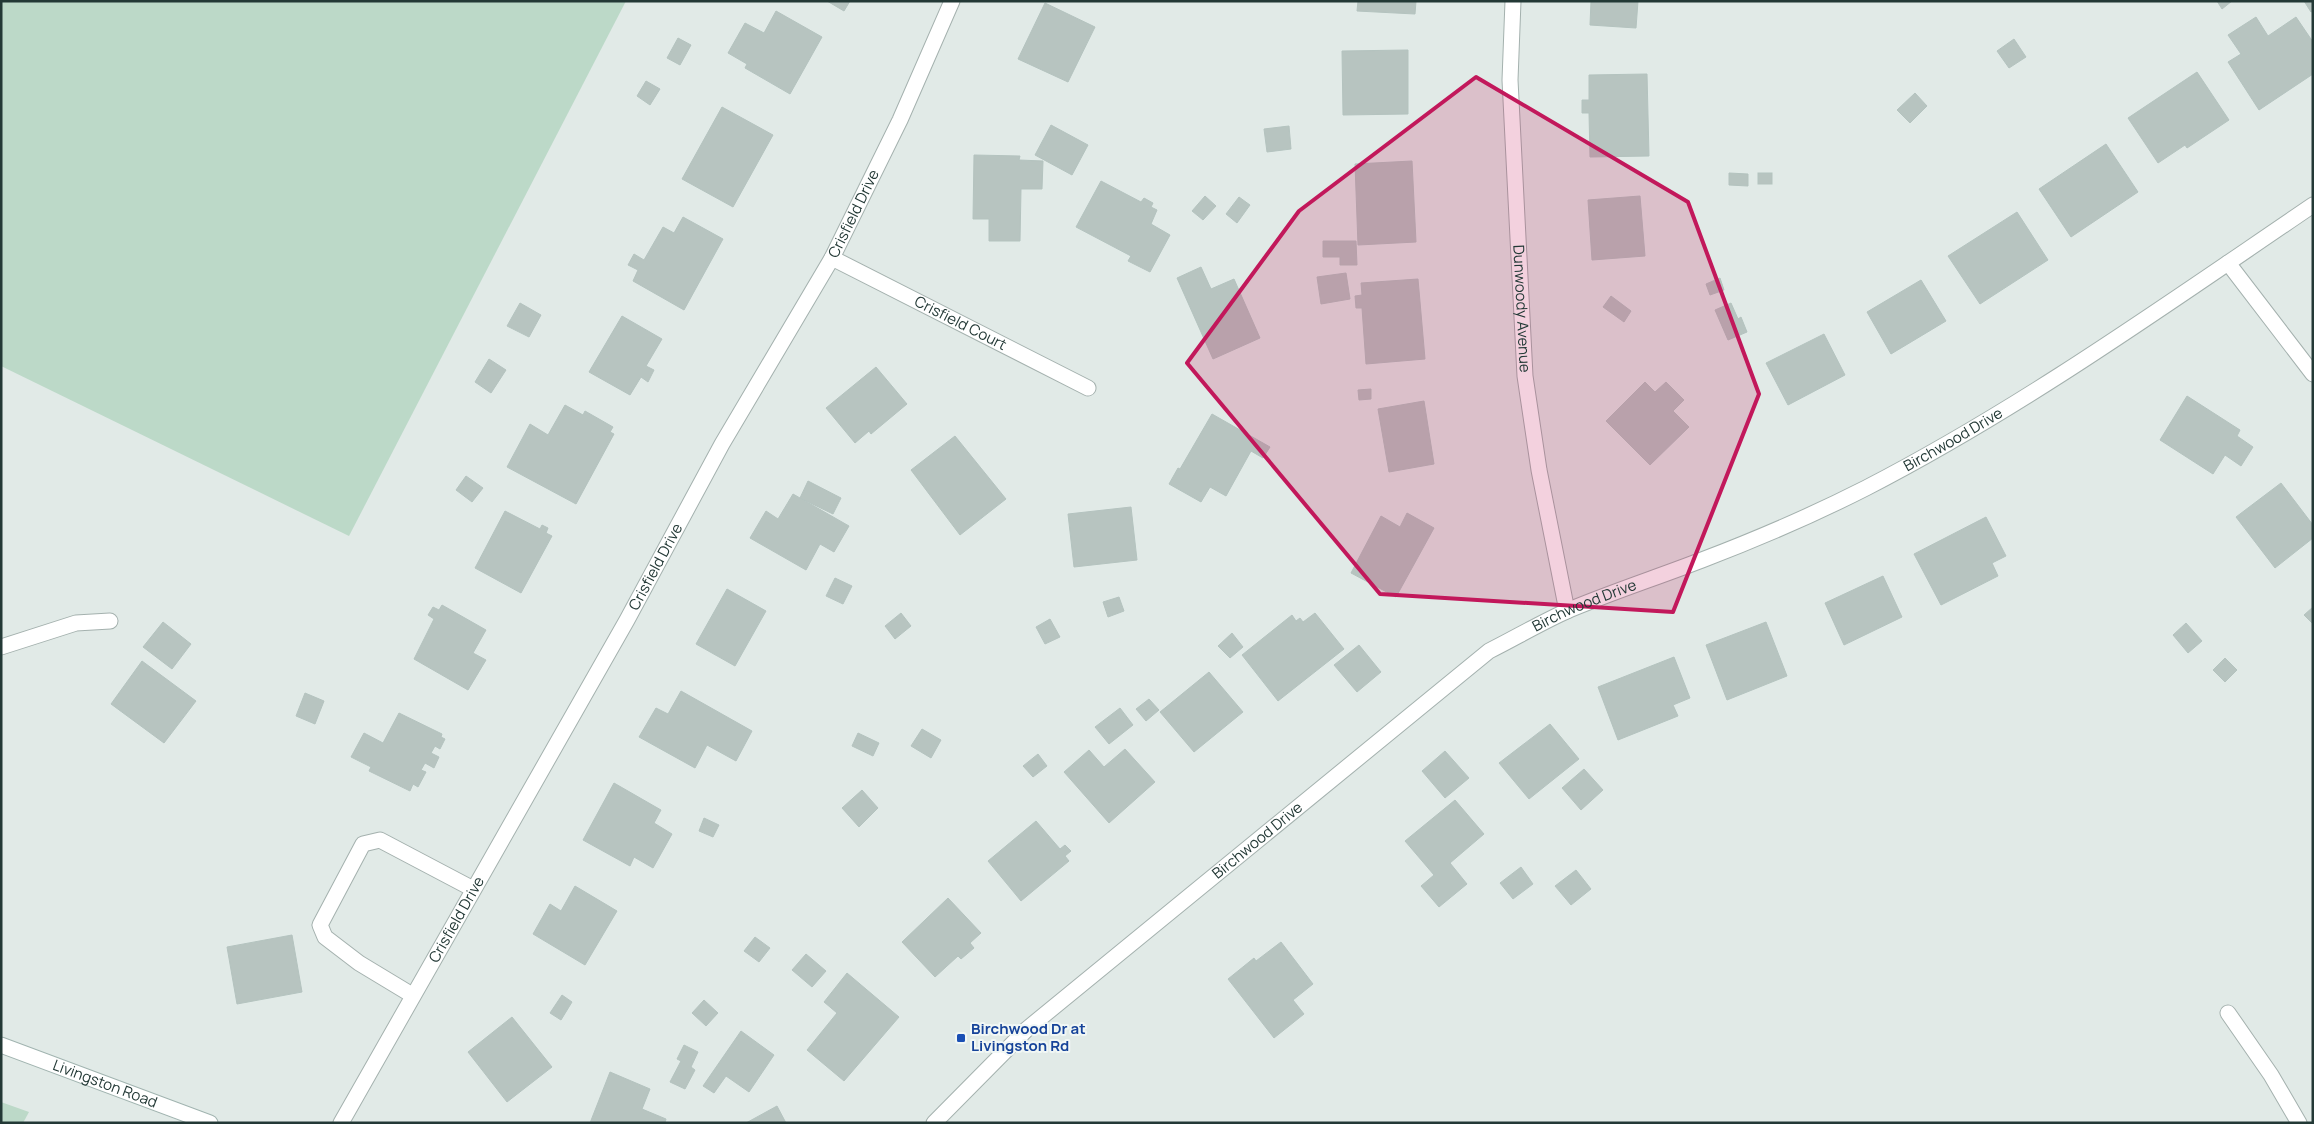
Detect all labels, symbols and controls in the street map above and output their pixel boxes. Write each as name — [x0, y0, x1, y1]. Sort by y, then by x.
street label: Crisfield Drive — [823, 166, 884, 261]
street label: Dunwoody Avenue — [1508, 244, 1536, 373]
street label: Crisfield Court — [911, 291, 1010, 355]
street label: Birchwood Drive — [1900, 402, 2007, 476]
street label: Crisfield Drive — [623, 519, 687, 614]
street label: Birchwood Drive — [1528, 574, 1639, 636]
street label: Birchwood Drive — [1207, 797, 1307, 883]
street label: Crisfield Drive — [423, 872, 489, 966]
place label: Birchwood Dr at Livingston Rd — [971, 1018, 1086, 1056]
marker: Birchwood Dr at Livingston Rd — [955, 1032, 967, 1044]
street label: Livingston Road — [50, 1054, 160, 1112]

